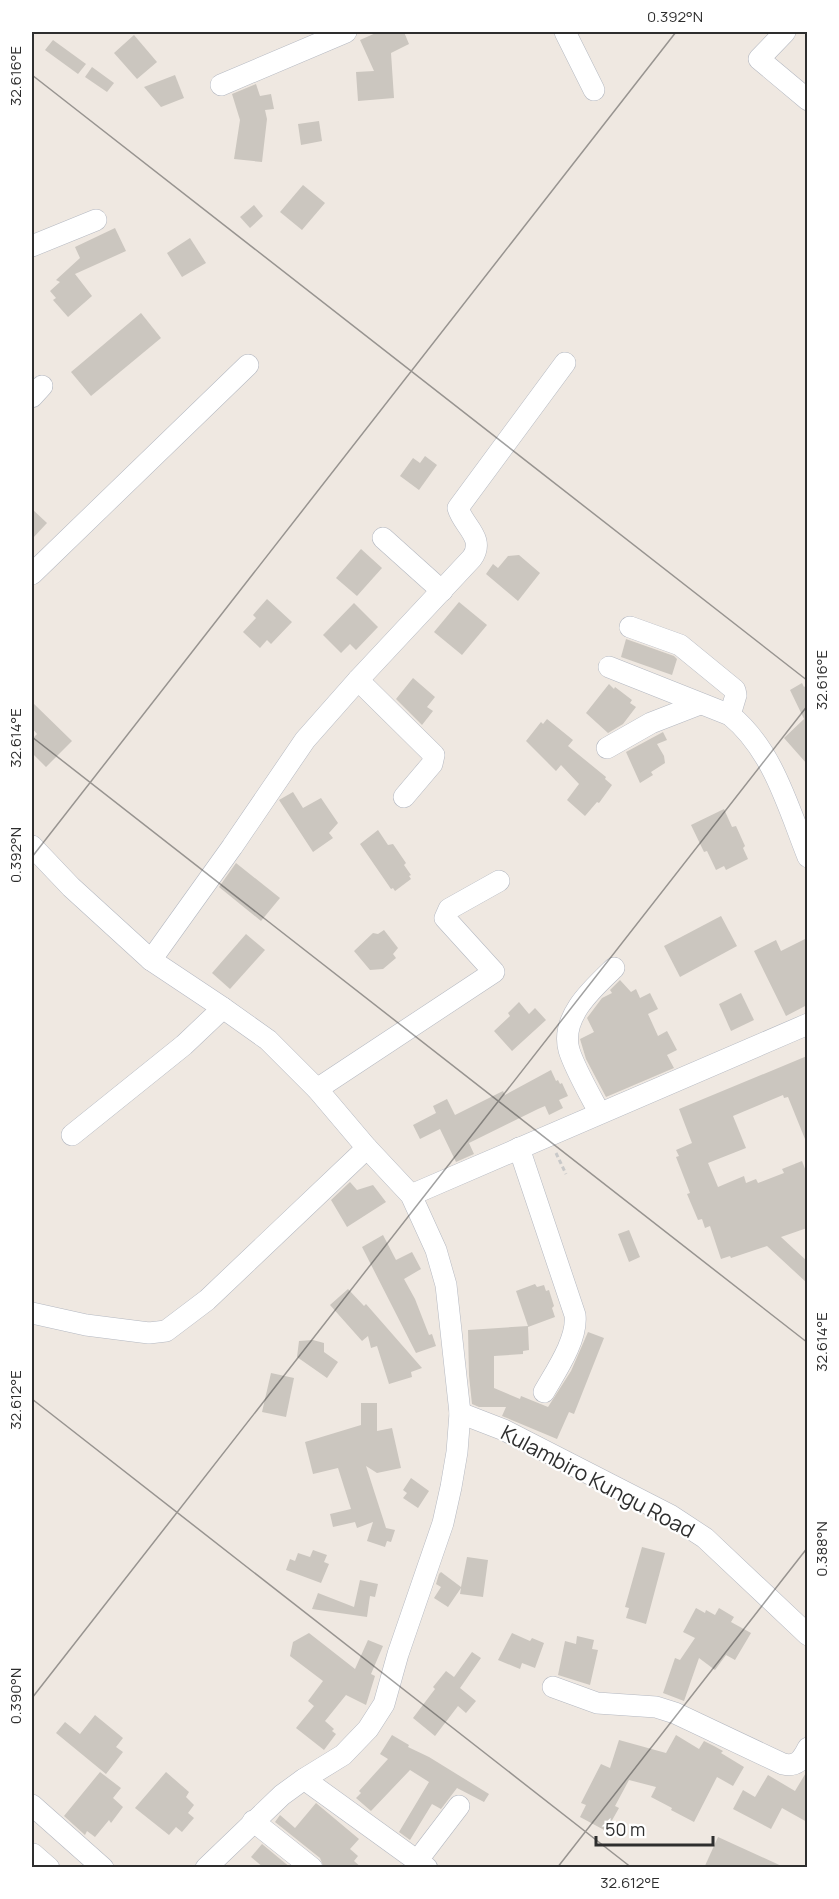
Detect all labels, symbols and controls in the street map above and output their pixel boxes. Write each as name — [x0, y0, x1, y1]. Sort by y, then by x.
text: 0.392°N — [647, 6, 703, 27]
text: 32.616°E — [5, 46, 26, 106]
text: 32.616°E — [811, 650, 832, 710]
text: 32.614°E — [5, 708, 26, 768]
text: 0.392°N — [5, 827, 26, 883]
text: 32.614°E — [811, 1312, 832, 1372]
text: 32.612°E — [5, 1370, 26, 1430]
street label: Kulambiro Kungu Road — [496, 1418, 700, 1544]
text: 0.388°N — [811, 1521, 832, 1577]
text: 0.390°N — [5, 1668, 26, 1724]
scale bar — [596, 1809, 713, 1847]
text: 50 m — [605, 1817, 645, 1841]
text: 32.612°E — [600, 1872, 660, 1893]

